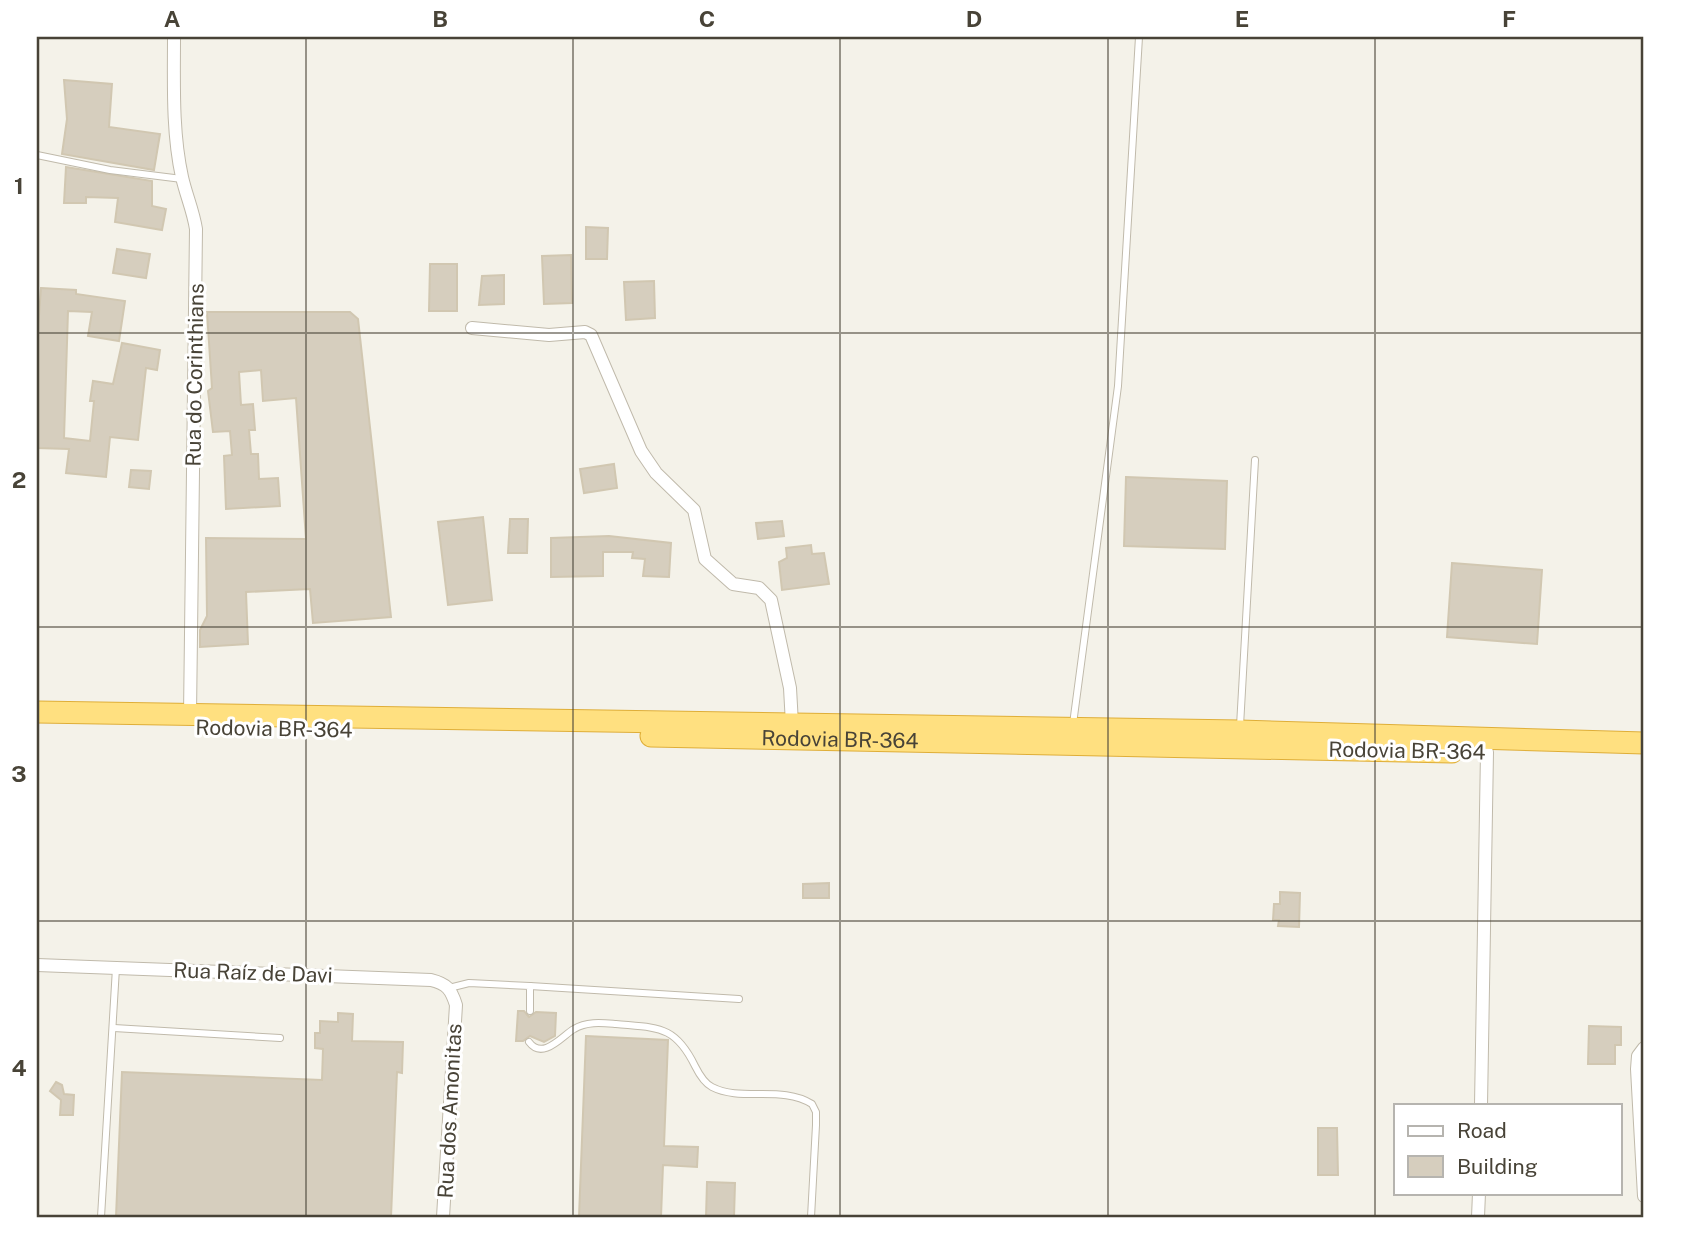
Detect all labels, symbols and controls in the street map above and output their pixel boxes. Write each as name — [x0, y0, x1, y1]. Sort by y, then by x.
text: A — [164, 5, 181, 32]
text: B — [432, 5, 448, 32]
text: C — [699, 5, 715, 32]
text: D — [966, 5, 982, 32]
text: E — [1235, 5, 1249, 32]
text: F — [1502, 5, 1516, 32]
text: 1 — [14, 172, 24, 199]
street label: Rua do Corinthians — [180, 283, 209, 467]
text: 2 — [12, 466, 26, 493]
street label: Rodovia BR-364 — [195, 715, 353, 742]
street label: Rodovia BR-364 — [761, 725, 919, 753]
street label: Rodovia BR-364 — [1328, 737, 1486, 764]
text: 3 — [11, 760, 27, 787]
street label: Rua Raíz de Davi — [173, 957, 333, 988]
street label: Rua dos Amonitas — [432, 1023, 467, 1199]
text: 4 — [11, 1054, 27, 1081]
legend — [1394, 1104, 1622, 1194]
text: Road — [1457, 1118, 1507, 1143]
text: Building — [1457, 1154, 1538, 1179]

